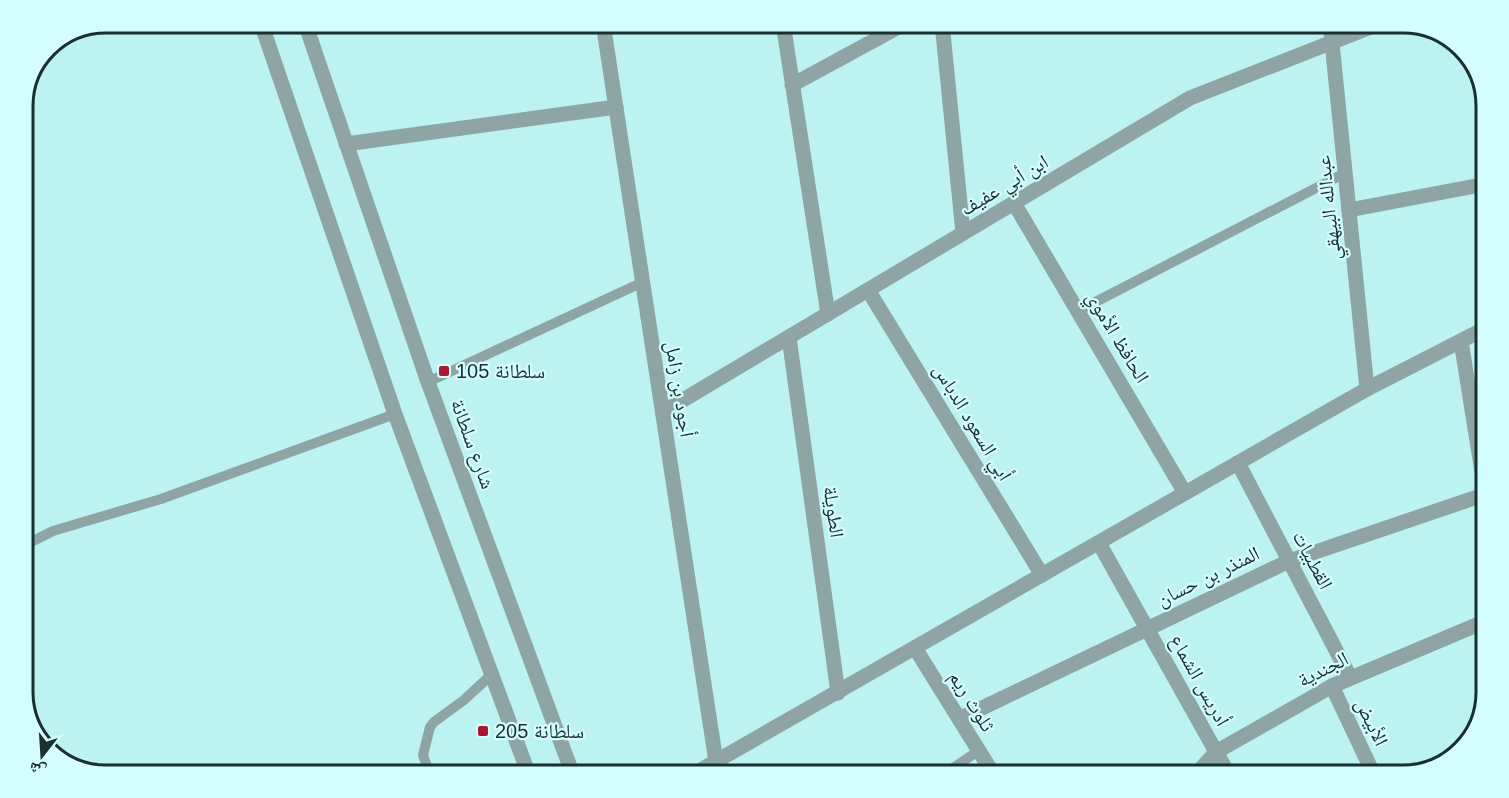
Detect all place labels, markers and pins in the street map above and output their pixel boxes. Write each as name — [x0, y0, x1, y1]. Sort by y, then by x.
place label: سلطانة 105 — [456, 360, 545, 382]
marker: سلطانة 105 — [437, 364, 451, 378]
place label: سلطانة 205 — [495, 720, 584, 742]
marker: سلطانة 205 — [476, 724, 490, 738]

